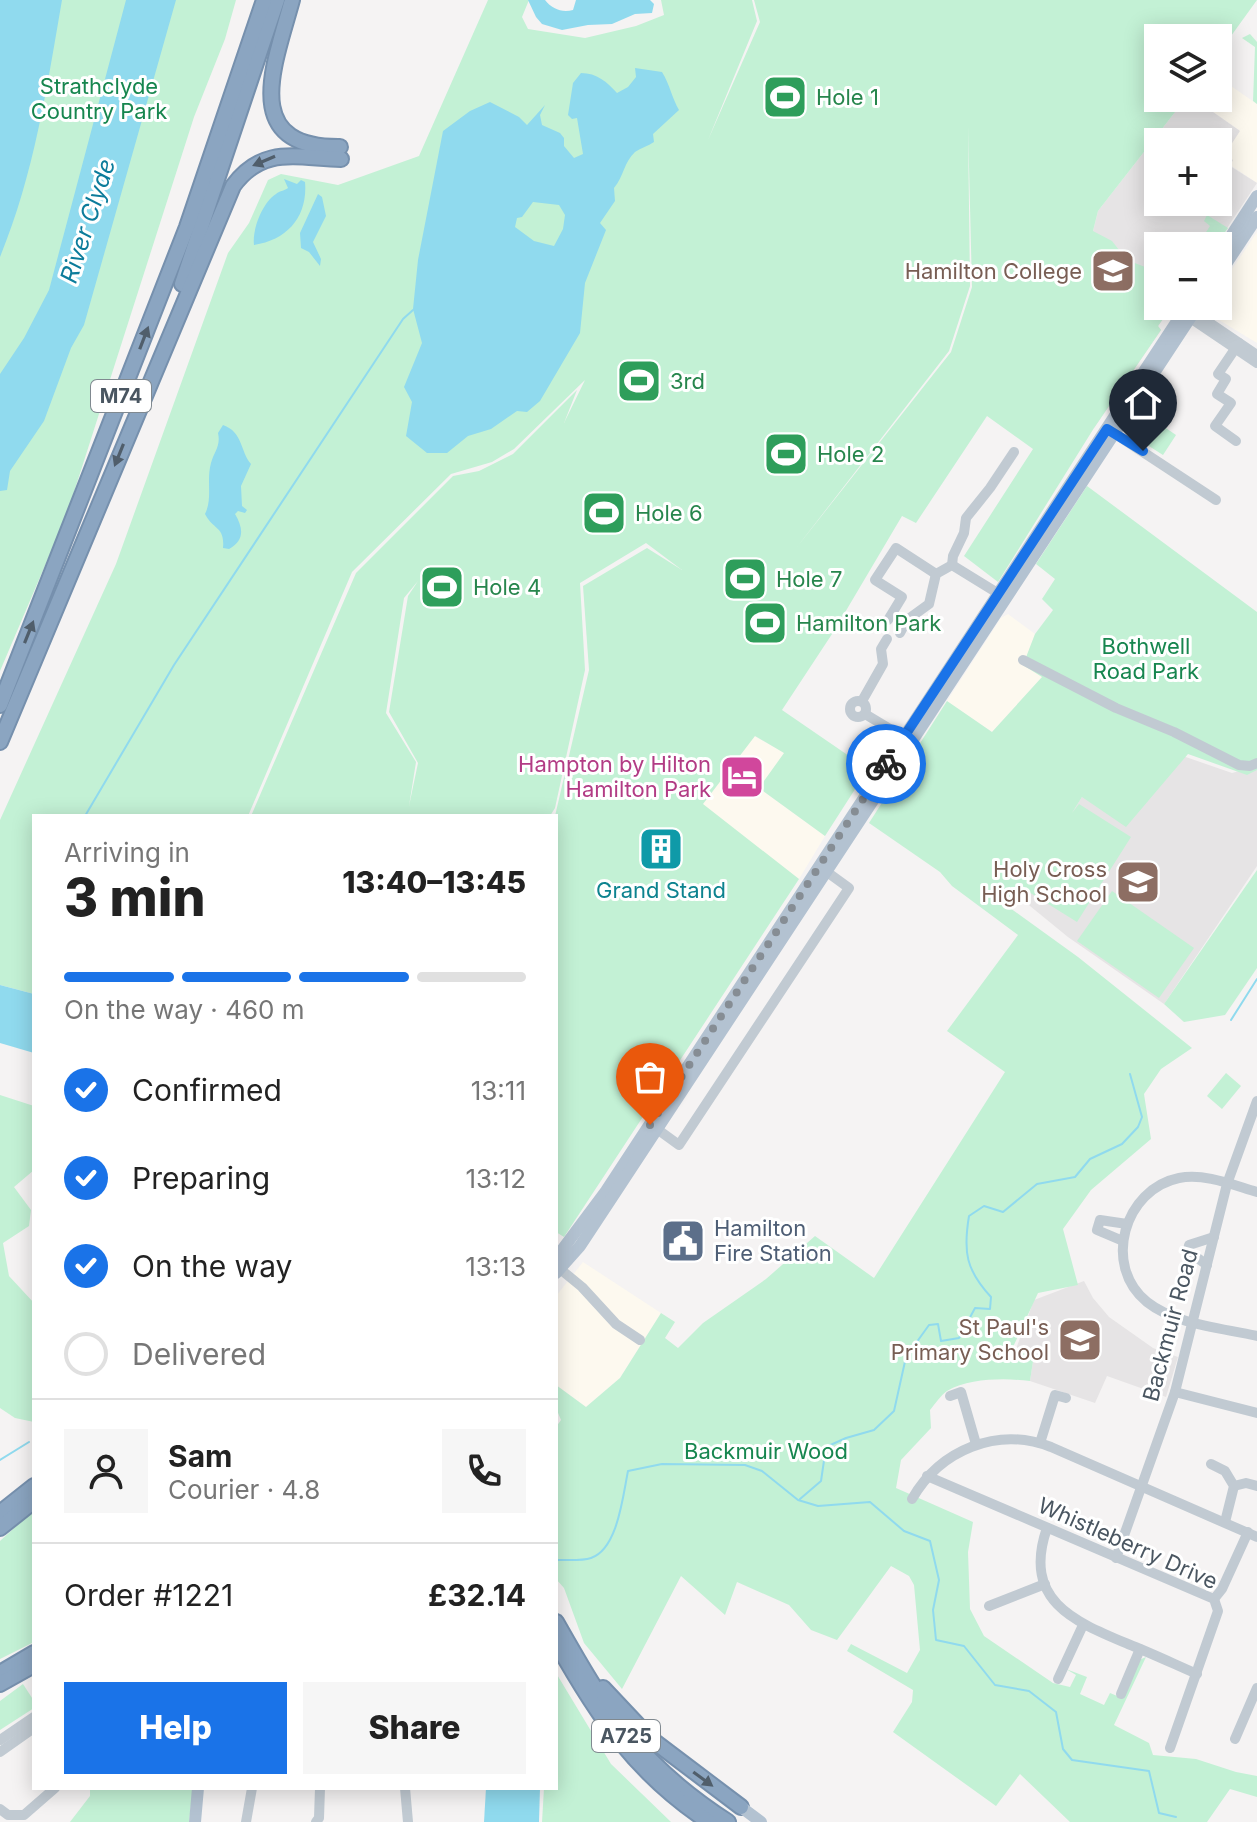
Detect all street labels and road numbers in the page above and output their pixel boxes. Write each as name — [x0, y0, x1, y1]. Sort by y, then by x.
road number: M74 — [91, 380, 151, 412]
street label: Backmuir Road — [1137, 1246, 1203, 1404]
street label: Whistleberry Drive — [1034, 1492, 1222, 1594]
road number: A725 — [592, 1720, 660, 1752]

